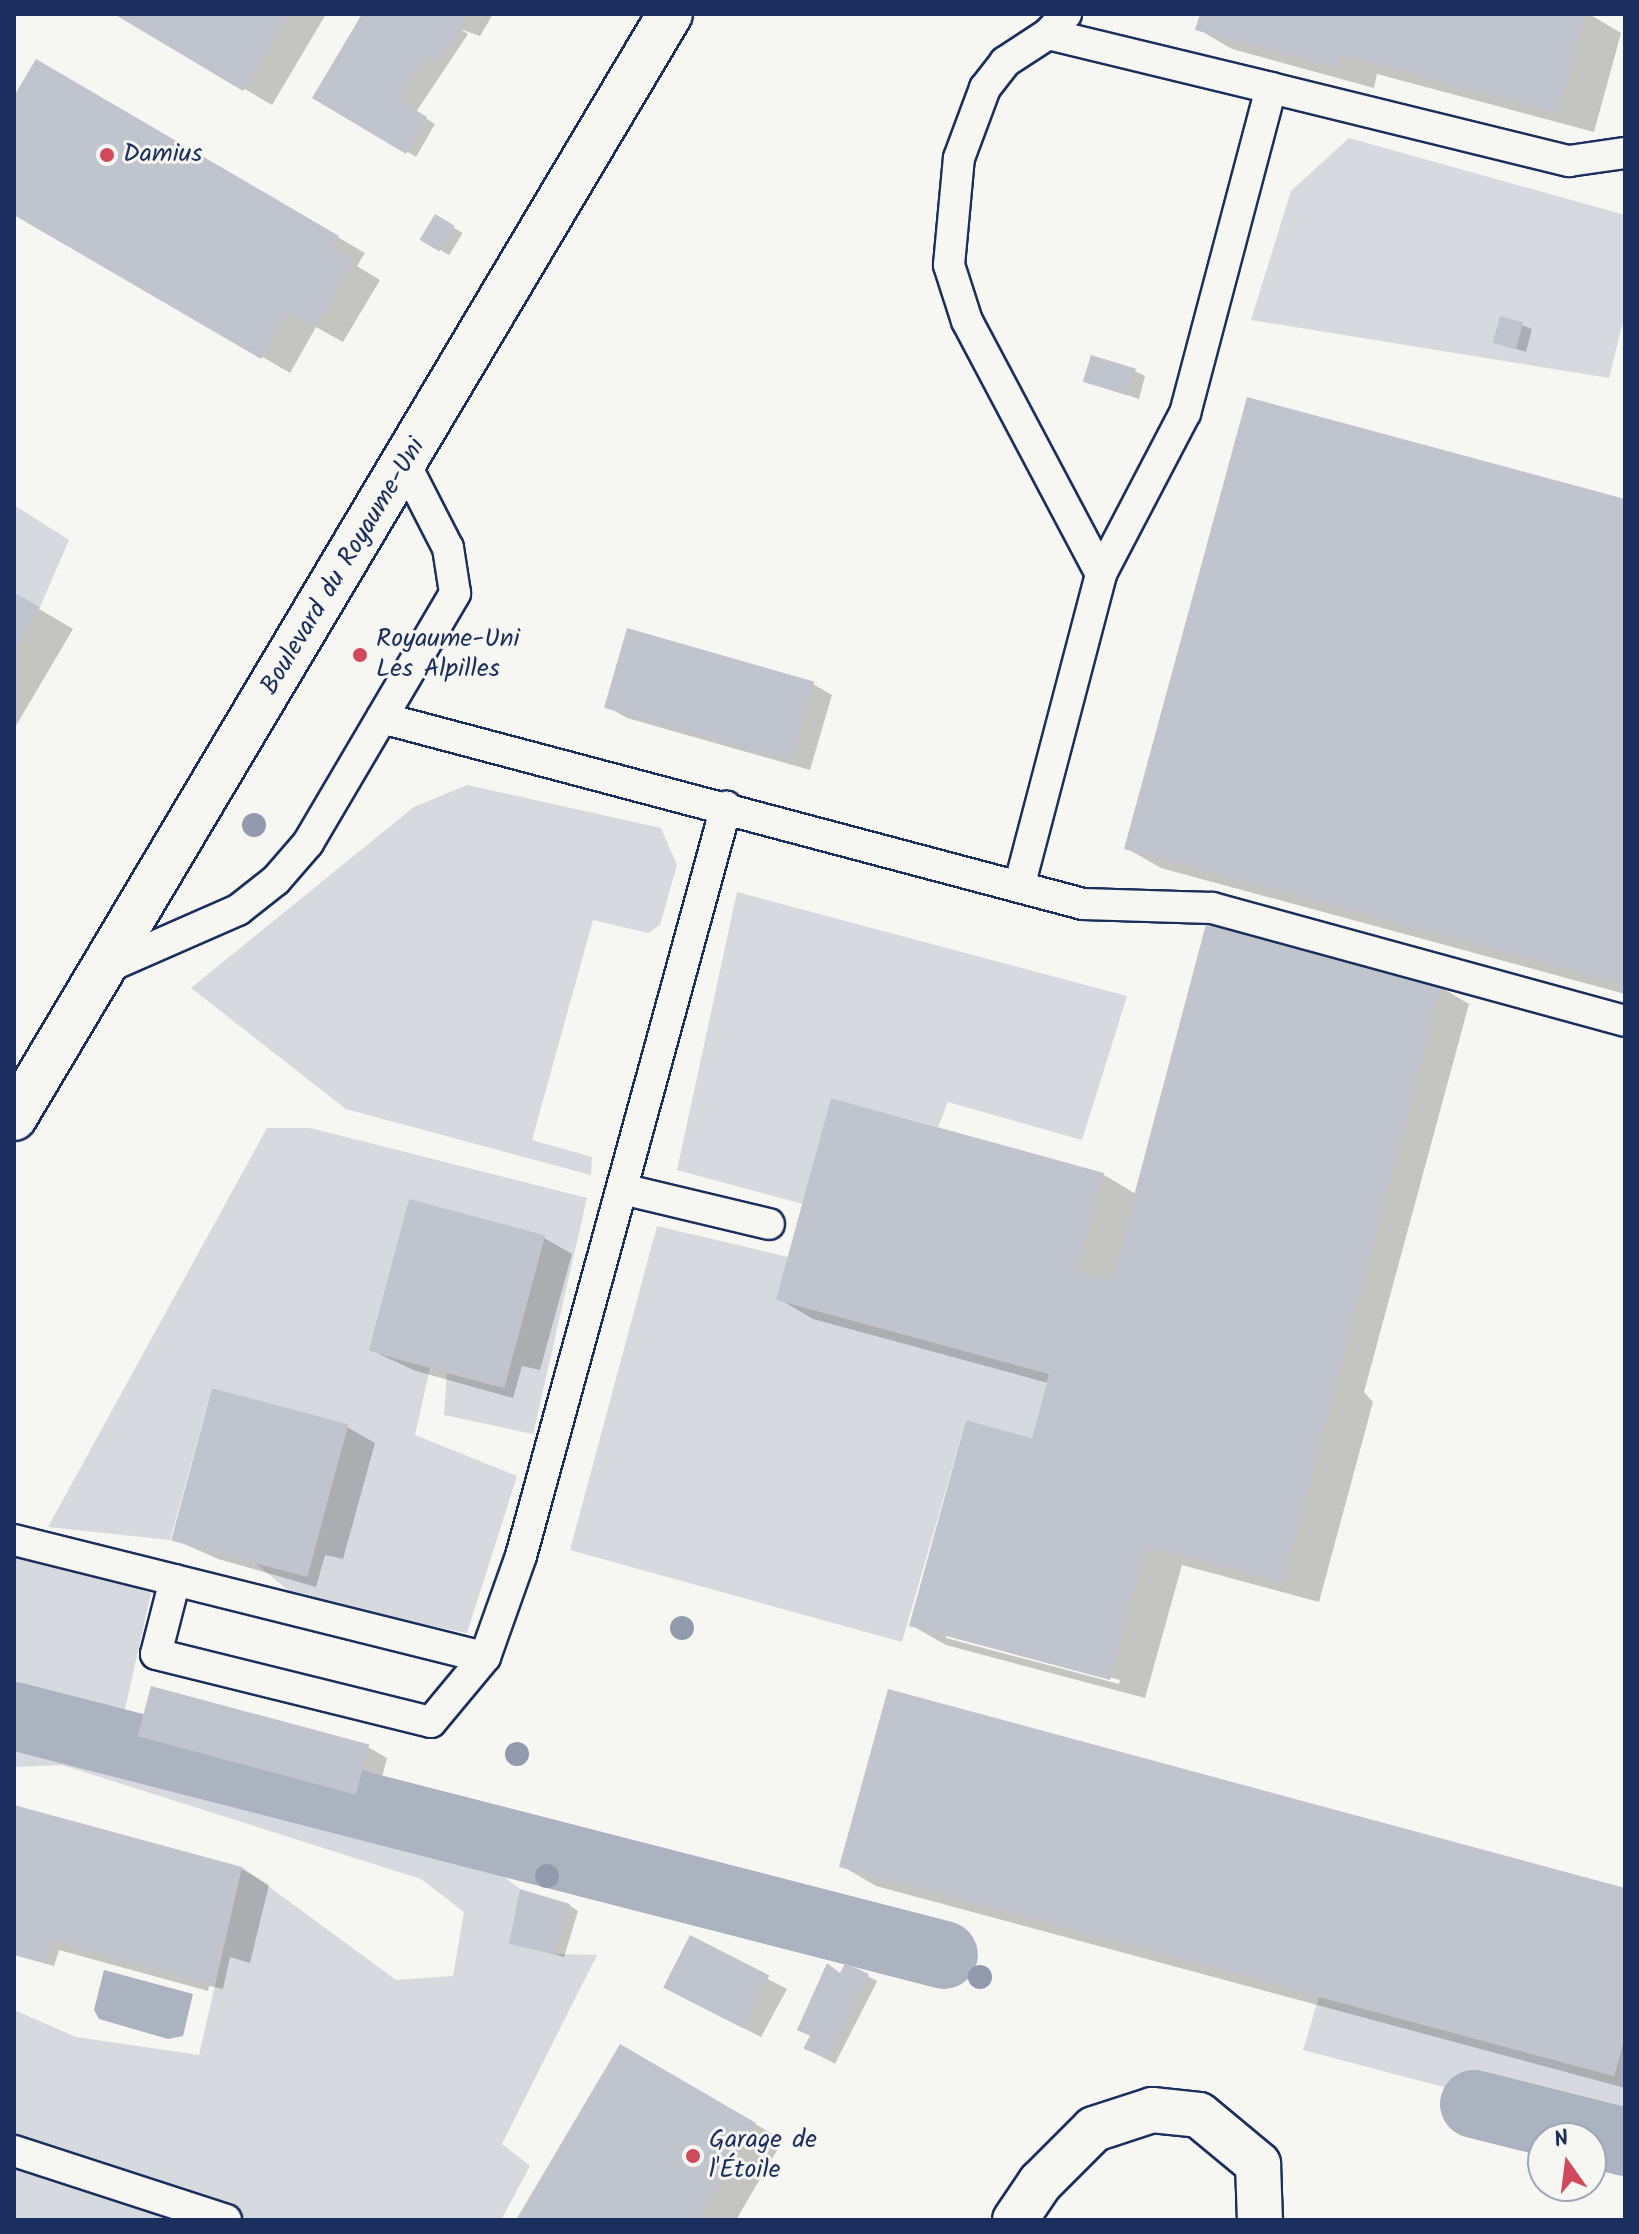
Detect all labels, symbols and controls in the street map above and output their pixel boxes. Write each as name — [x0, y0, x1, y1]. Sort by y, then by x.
place label: Damius — [123, 139, 202, 171]
marker: Damius — [98, 146, 116, 164]
street label: Boulevard du Royaume-Uni — [255, 433, 433, 701]
place label: Royaume-Uni Les Alpilles — [376, 624, 520, 686]
marker: Royaume-Uni Les Alpilles — [351, 646, 369, 664]
north arrow — [1527, 2122, 1607, 2202]
text: N — [1551, 2122, 1573, 2159]
place label: Garage de l'Étoile — [709, 2125, 817, 2186]
marker: Garage de l'Étoile — [684, 2147, 702, 2165]

